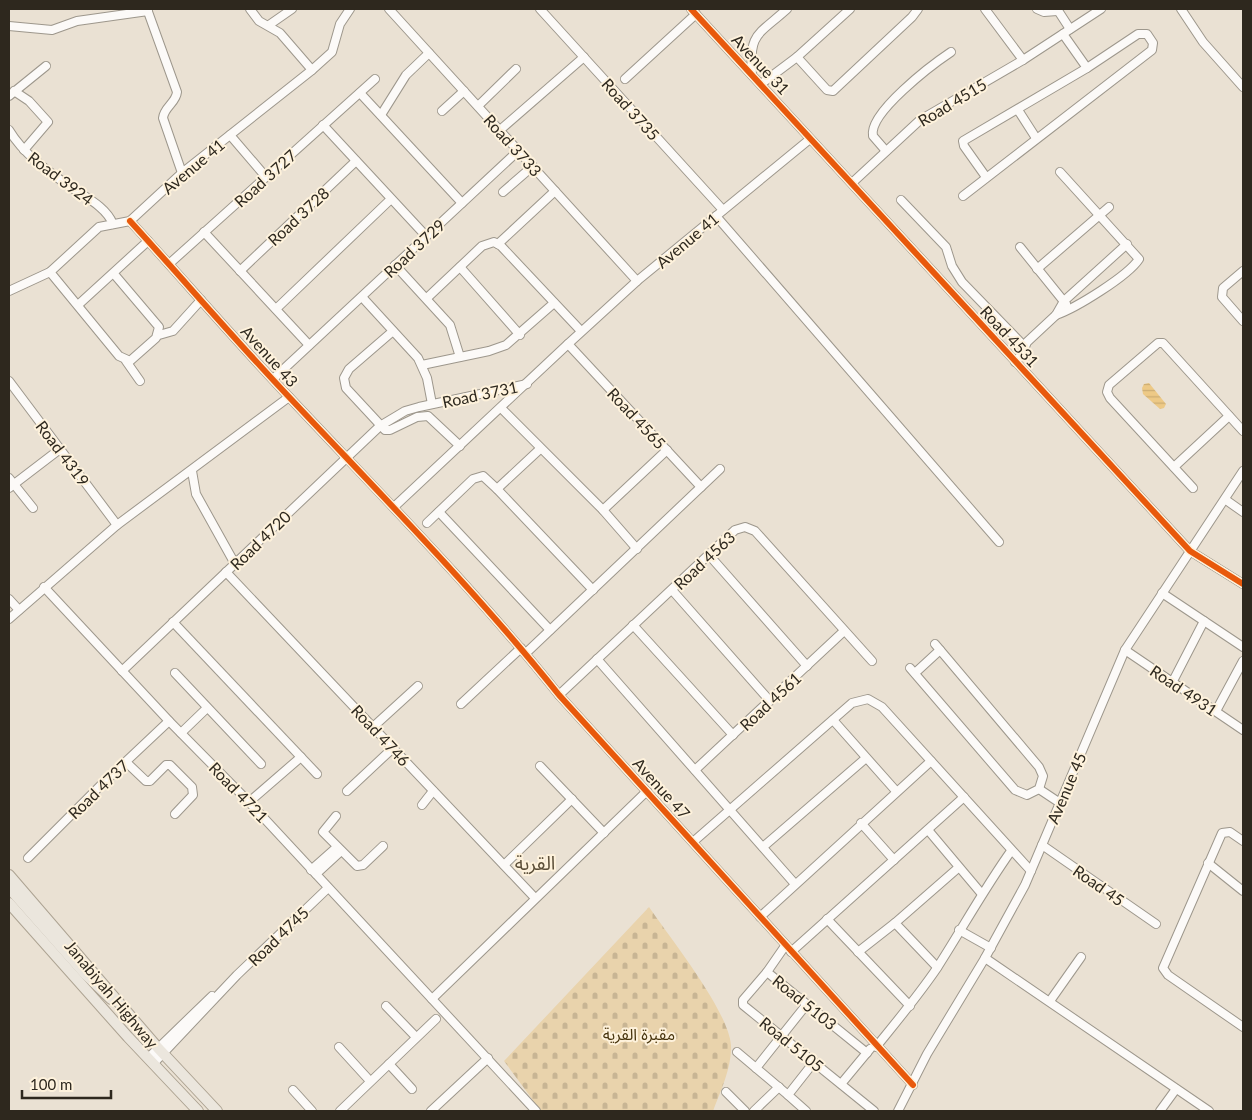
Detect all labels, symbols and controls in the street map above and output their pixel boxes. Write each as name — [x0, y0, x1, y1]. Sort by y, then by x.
street label: Avenue 31 — [728, 30, 794, 98]
street label: Road 3735 — [598, 74, 664, 144]
street label: Road 4515 — [914, 74, 990, 130]
street label: Road 3733 — [480, 110, 546, 180]
street label: Avenue 41 — [158, 134, 228, 198]
street label: Road 3727 — [230, 145, 300, 211]
street label: Road 3924 — [25, 147, 97, 209]
street label: Road 3728 — [263, 183, 333, 249]
street label: Avenue 41 — [652, 208, 722, 272]
street label: Road 3729 — [379, 215, 449, 281]
street label: Road 4531 — [977, 301, 1043, 371]
street label: Avenue 43 — [238, 322, 302, 390]
street label: Road 3731 — [441, 377, 519, 411]
street label: Road 4565 — [604, 383, 670, 453]
street label: Road 4319 — [32, 417, 94, 489]
street label: Road 4720 — [226, 507, 294, 573]
street label: Road 4563 — [669, 527, 739, 593]
street label: Road 4931 — [1147, 661, 1221, 719]
street label: Road 4561 — [735, 668, 805, 734]
street label: Road 4746 — [348, 700, 414, 770]
street label: Avenue 45 — [1042, 749, 1090, 827]
street label: Avenue 47 — [630, 754, 694, 822]
street label: Road 4737 — [64, 756, 132, 822]
street label: Road 4721 — [206, 758, 272, 826]
district label: القرية — [515, 851, 555, 875]
street label: Road 45 — [1070, 861, 1128, 909]
street label: Road 4745 — [244, 903, 312, 969]
street label: Janabiyah Highway — [61, 936, 163, 1052]
street label: Road 5103 — [769, 970, 841, 1034]
street label: Road 5105 — [756, 1012, 828, 1076]
park label: مقبرة القرية — [603, 1024, 675, 1044]
scale bar — [22, 1068, 111, 1100]
text: 100 m — [30, 1075, 72, 1093]

